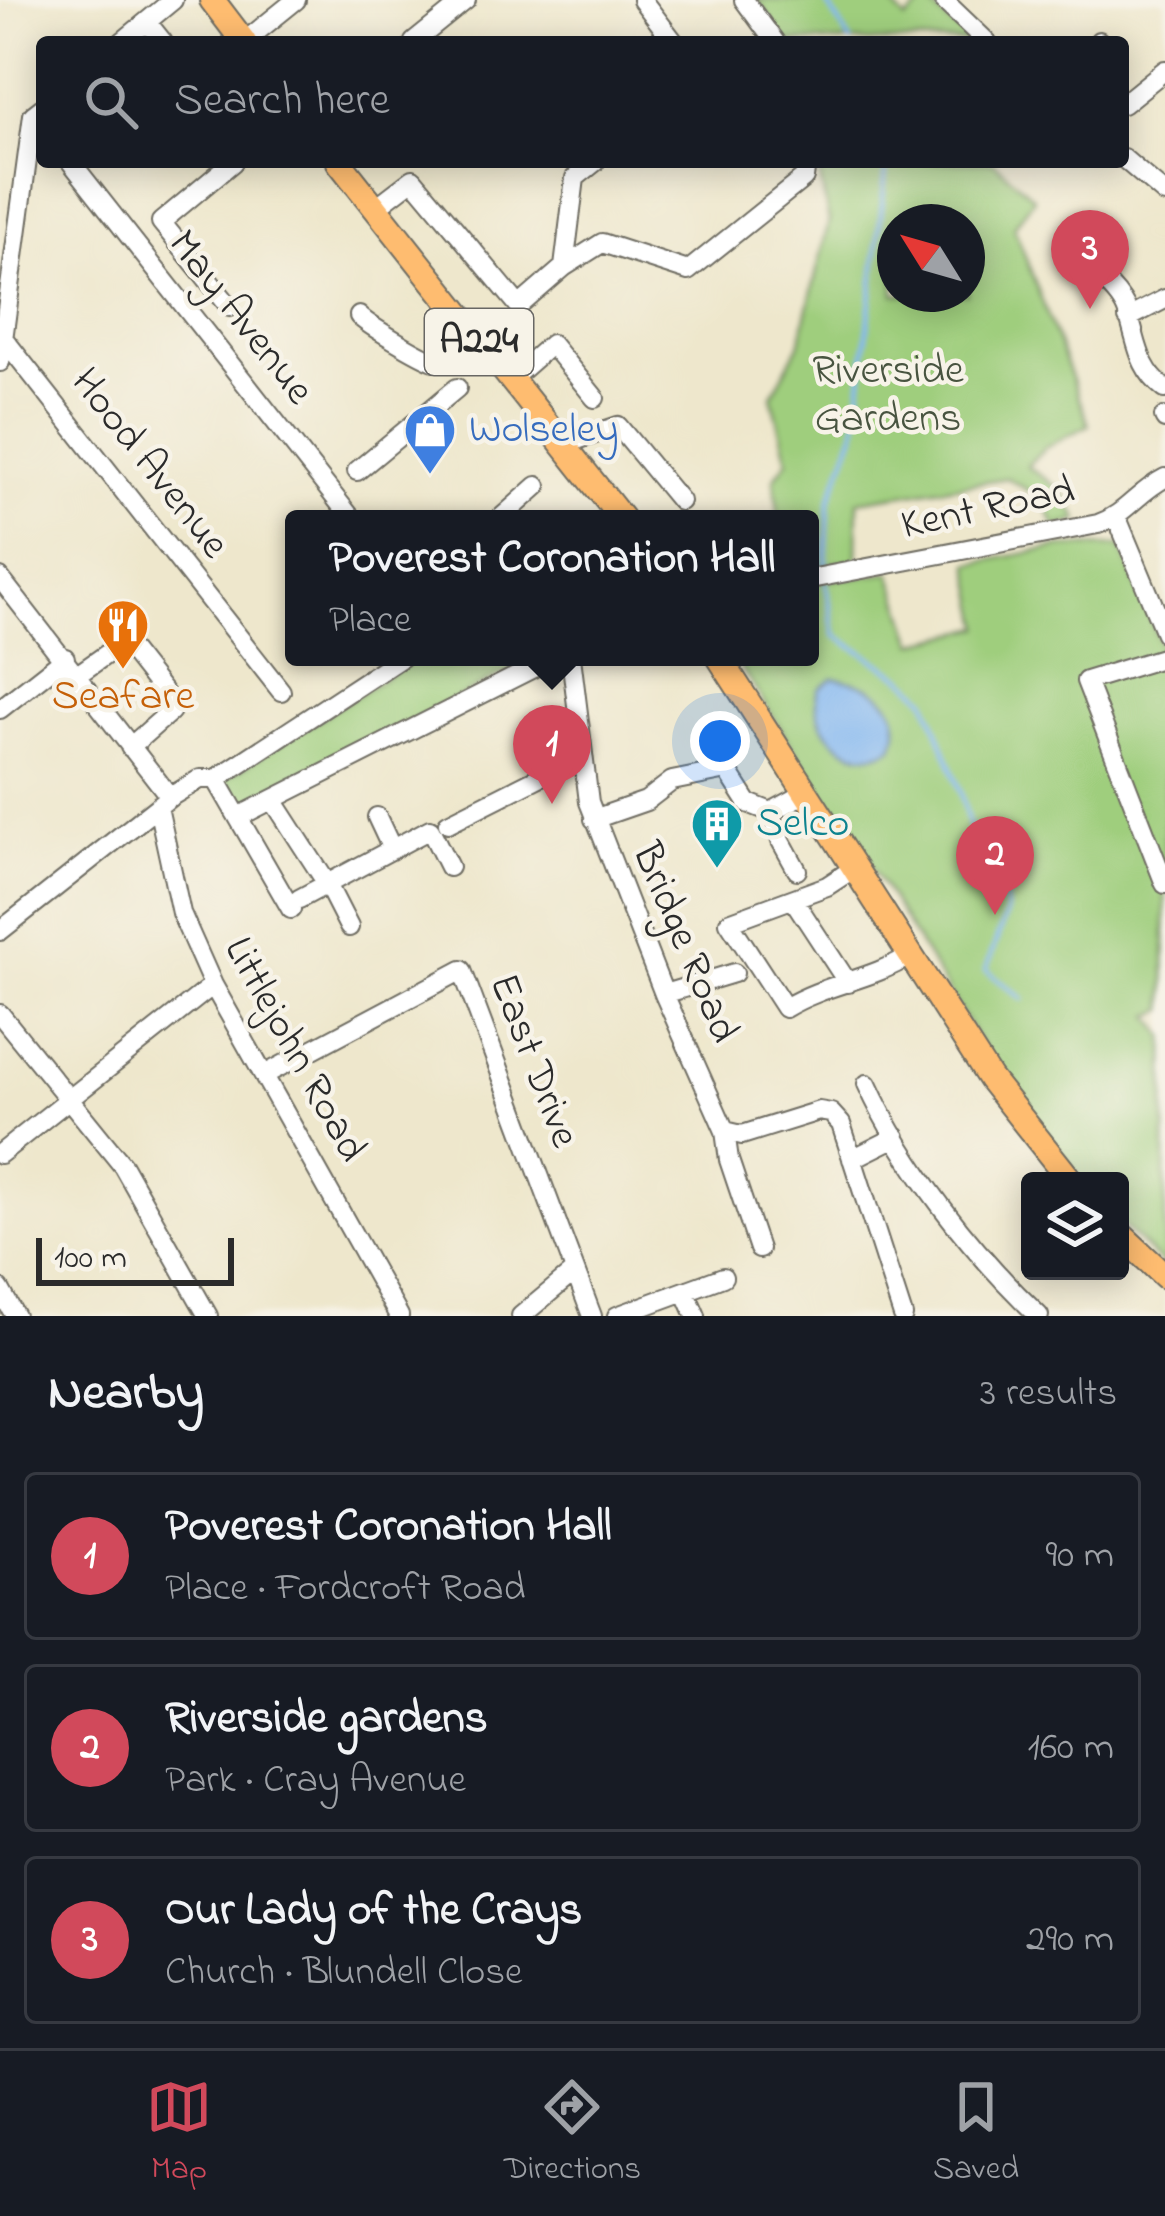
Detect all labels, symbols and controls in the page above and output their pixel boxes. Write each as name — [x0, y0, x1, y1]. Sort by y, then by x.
search box — [36, 36, 1129, 168]
icon: search — [78, 69, 144, 135]
text: Search here — [174, 69, 390, 135]
north arrow — [877, 204, 985, 312]
pin: 3 — [1051, 210, 1129, 309]
street label: May Avenue — [152, 217, 328, 419]
road number: A224 — [425, 309, 533, 375]
park label: Riverside Gardens — [812, 341, 964, 450]
street label: Hood Avenue — [55, 355, 243, 573]
place label: Wolseley — [469, 400, 619, 461]
shop icon: Wolseley — [402, 402, 458, 476]
street label: Kent Road — [896, 461, 1080, 557]
popup — [285, 510, 819, 666]
text: Poverest Coronation Hall — [329, 527, 775, 593]
text: Place — [329, 593, 411, 650]
restaurant icon: Seafare — [95, 597, 151, 671]
place label: Seafare — [52, 667, 194, 728]
pin: 1 — [513, 705, 591, 804]
your location — [690, 711, 750, 771]
place label: Selco — [756, 794, 849, 855]
building icon: Selco — [689, 796, 745, 870]
pin: 2 — [956, 816, 1034, 915]
street label: Bridge Road — [614, 833, 753, 1053]
street label: Littlejohn Road — [207, 926, 381, 1174]
street label: East Drive — [472, 965, 594, 1157]
map controls — [1021, 1172, 1129, 1280]
button: layers — [1021, 1172, 1129, 1280]
scale bar — [36, 1232, 234, 1285]
text: 100 m — [54, 1235, 127, 1283]
text: Nearby — [48, 1357, 204, 1432]
text: 3 results — [980, 1366, 1117, 1423]
text: Poverest Coronation Hall — [165, 1495, 612, 1561]
text: 1 — [84, 1528, 96, 1585]
text: 90 m — [1045, 1528, 1114, 1585]
text: Place · Fordcroft Road — [165, 1561, 525, 1618]
text: Riverside gardens — [165, 1687, 488, 1753]
text: 2 — [80, 1720, 100, 1777]
text: 160 m — [1028, 1720, 1114, 1777]
text: Park · Cray Avenue — [165, 1753, 466, 1810]
text: Our Lady of the Crays — [165, 1879, 582, 1945]
text: 3 — [82, 1912, 98, 1969]
text: 290 m — [1026, 1912, 1114, 1969]
text: Church · Blundell Close — [165, 1945, 523, 2002]
tab: Map — [146, 2074, 212, 2194]
tab: Directions — [504, 2074, 641, 2194]
tab: Saved — [933, 2074, 1019, 2194]

